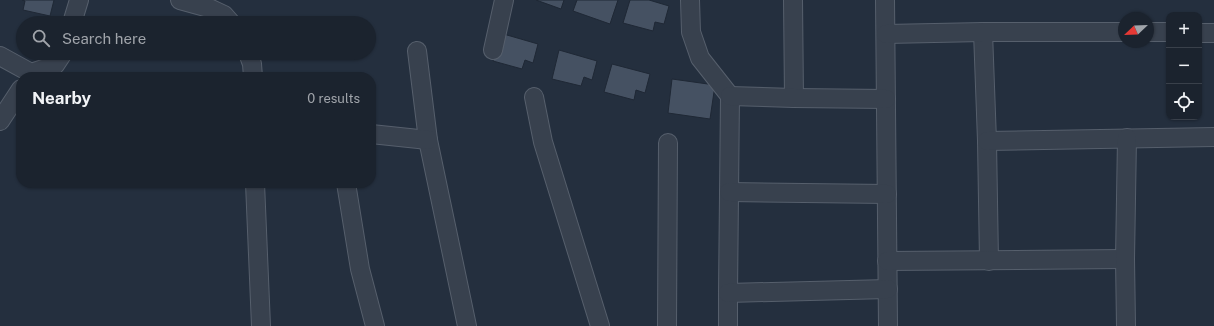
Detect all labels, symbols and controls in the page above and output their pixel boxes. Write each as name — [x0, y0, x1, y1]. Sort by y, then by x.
north arrow — [1118, 12, 1154, 48]
map controls — [1166, 12, 1202, 120]
button: + — [1166, 12, 1202, 48]
search box — [16, 16, 376, 60]
icon: search — [30, 27, 52, 49]
text: Search here — [62, 30, 146, 47]
button: − — [1166, 48, 1202, 84]
button: locate — [1166, 84, 1202, 120]
text: Nearby — [32, 88, 91, 108]
text: 0 results — [307, 91, 360, 106]

